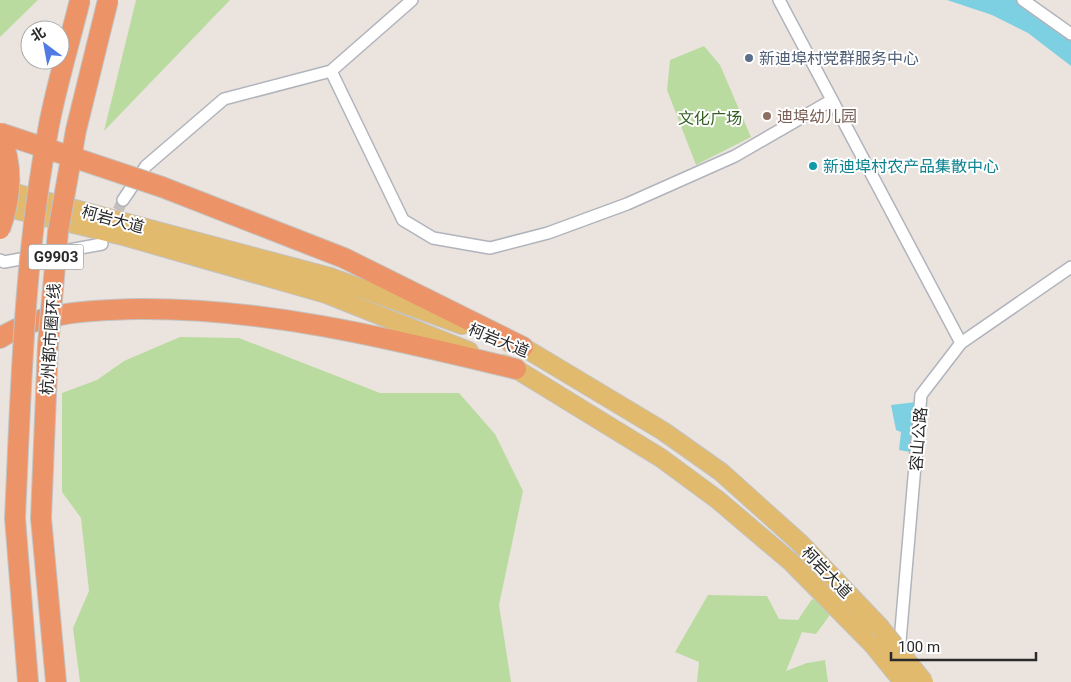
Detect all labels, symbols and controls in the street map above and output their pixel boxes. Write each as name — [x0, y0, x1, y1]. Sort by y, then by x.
north arrow — [20, 20, 70, 70]
text: 北 — [28, 23, 48, 44]
place label: 新迪埠村党群服务中心 — [759, 49, 919, 68]
marker: 新迪埠村党群服务中心 — [743, 52, 755, 64]
place label: 迪埠幼儿园 — [777, 107, 857, 126]
park label: 文化广场 — [678, 109, 742, 128]
marker: 迪埠幼儿园 — [761, 110, 773, 122]
place label: 新迪埠村农产品集散中心 — [823, 157, 999, 176]
marker: 新迪埠村农产品集散中心 — [807, 160, 819, 172]
street label: 柯岩大道 — [79, 202, 146, 237]
road number: G9903 — [28, 244, 84, 270]
street label: 杭州都市圈环线 — [37, 283, 64, 396]
street label: 柯岩大道 — [466, 320, 532, 361]
street label: 容山公路 — [906, 406, 931, 472]
street label: 柯岩大道 — [798, 543, 856, 602]
scale bar — [891, 630, 1036, 662]
text: 100 m — [898, 638, 940, 656]

